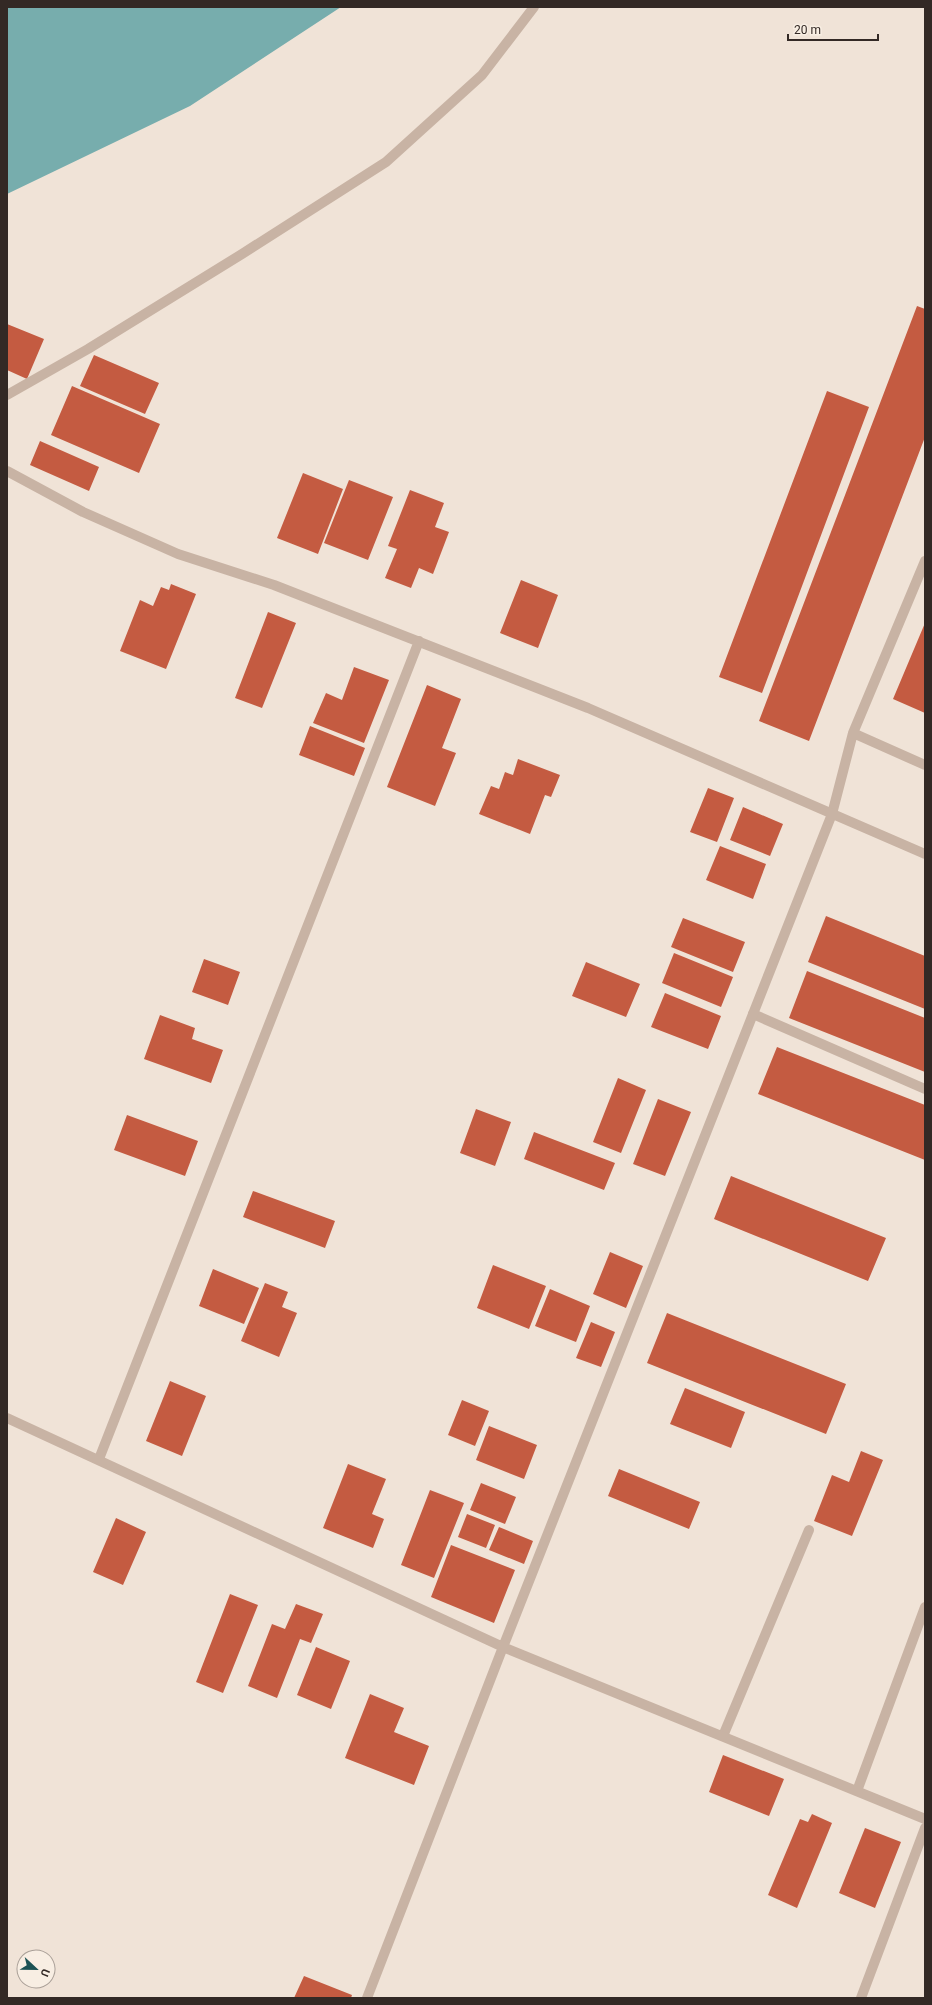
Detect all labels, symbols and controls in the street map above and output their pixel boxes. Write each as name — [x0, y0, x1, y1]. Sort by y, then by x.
scale bar — [788, 16, 878, 42]
text: 20 m — [794, 23, 821, 37]
north arrow — [16, 1949, 56, 1989]
text: U — [37, 1967, 52, 1978]

